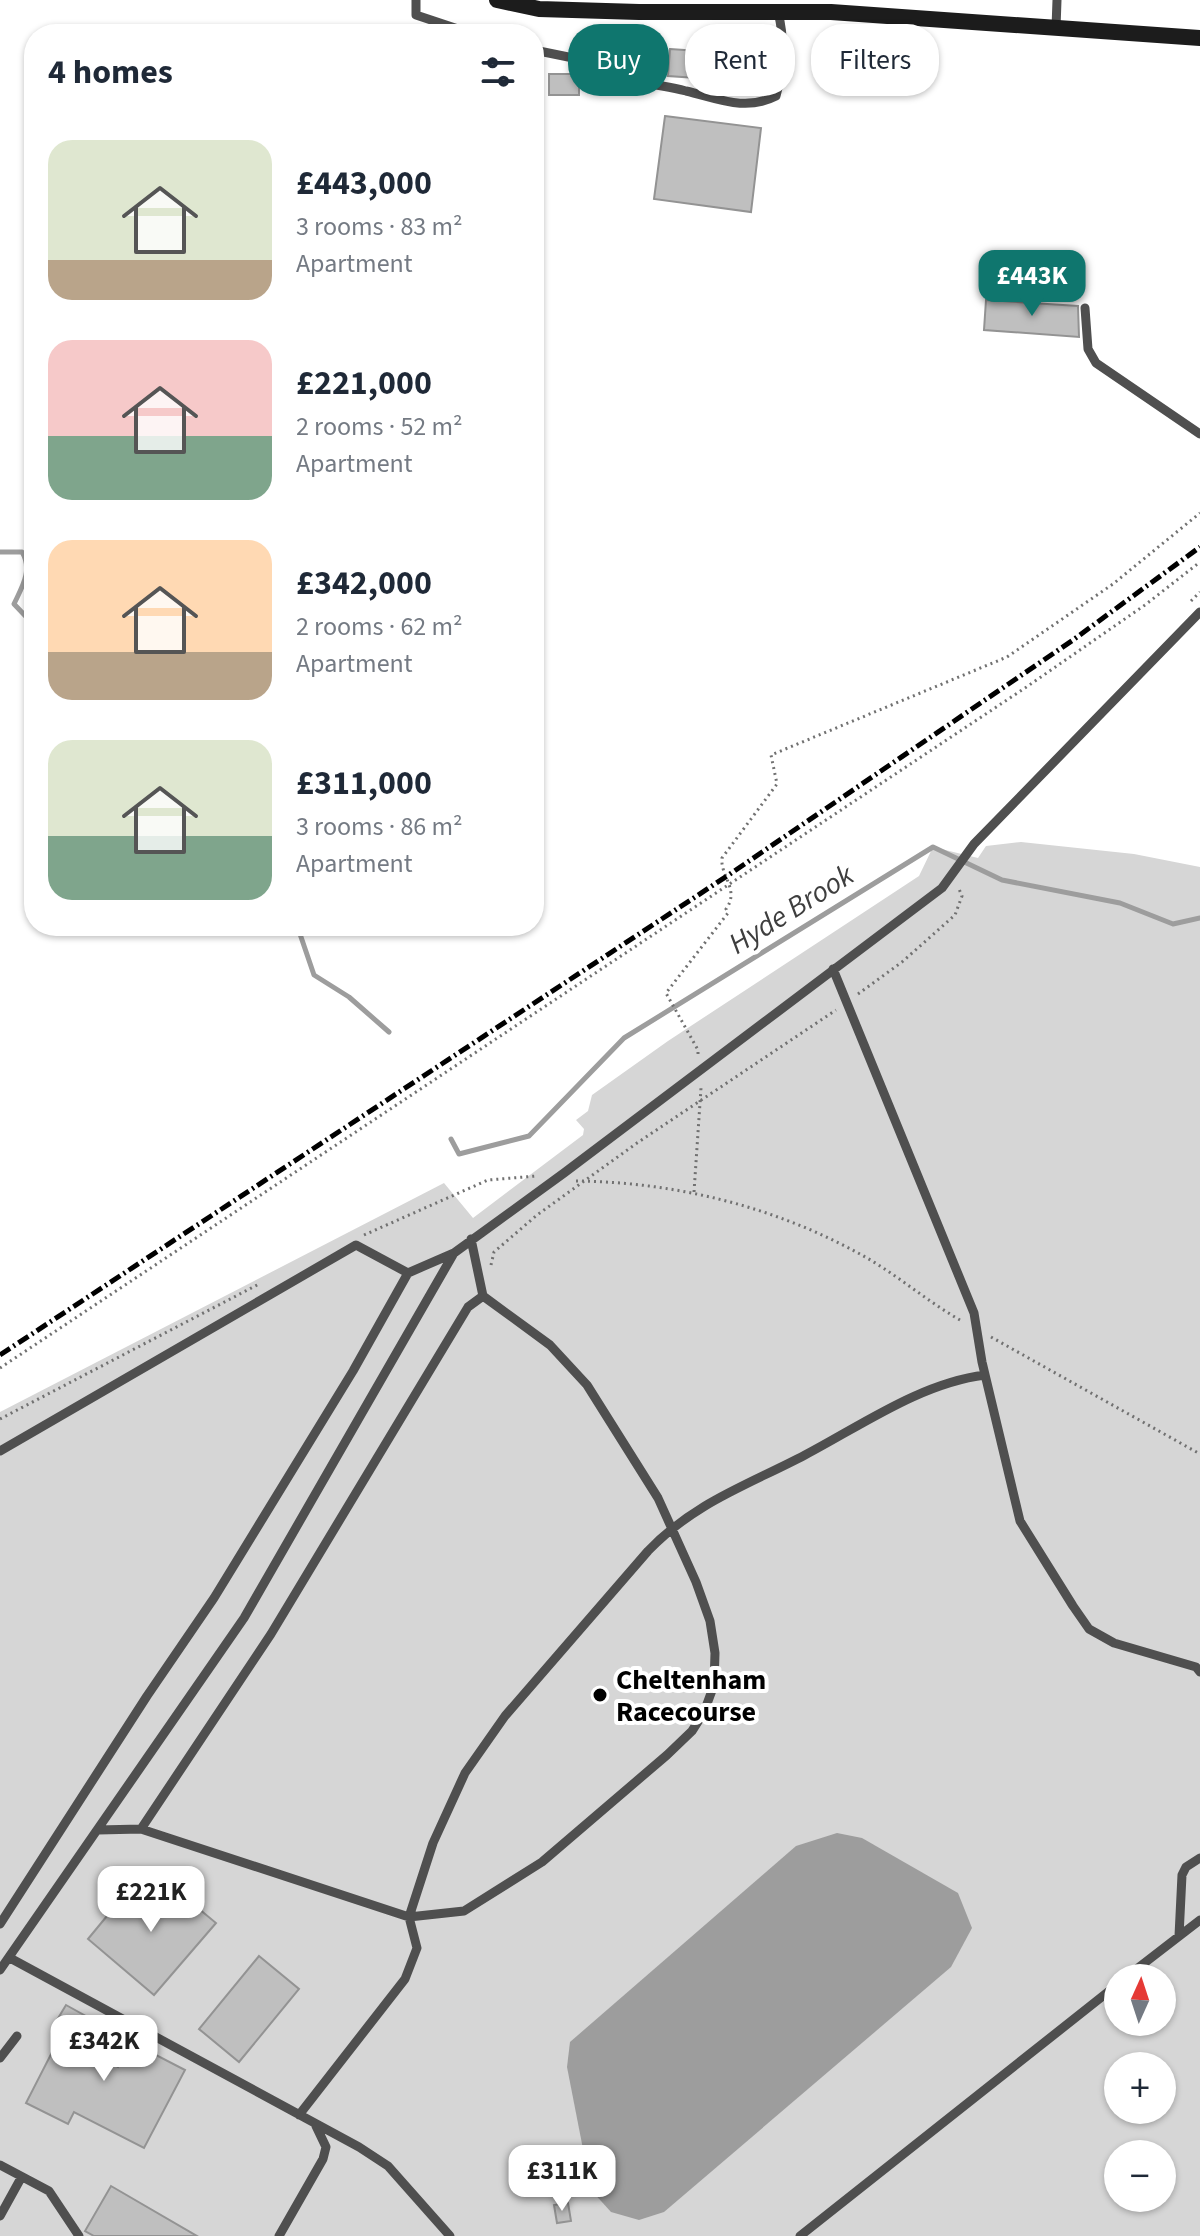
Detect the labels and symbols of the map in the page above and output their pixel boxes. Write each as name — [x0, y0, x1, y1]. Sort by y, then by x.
pin: £443K — [976, 250, 1088, 318]
water label: Hyde Brook — [720, 854, 863, 965]
place label: Cheltenham Racecourse — [616, 1660, 766, 1732]
marker: Cheltenham Racecourse — [591, 1686, 609, 1704]
pin: £221K — [95, 1866, 207, 1934]
north arrow — [1104, 1964, 1176, 2036]
pin: £342K — [48, 2015, 160, 2083]
pin: £311K — [506, 2145, 618, 2213]

